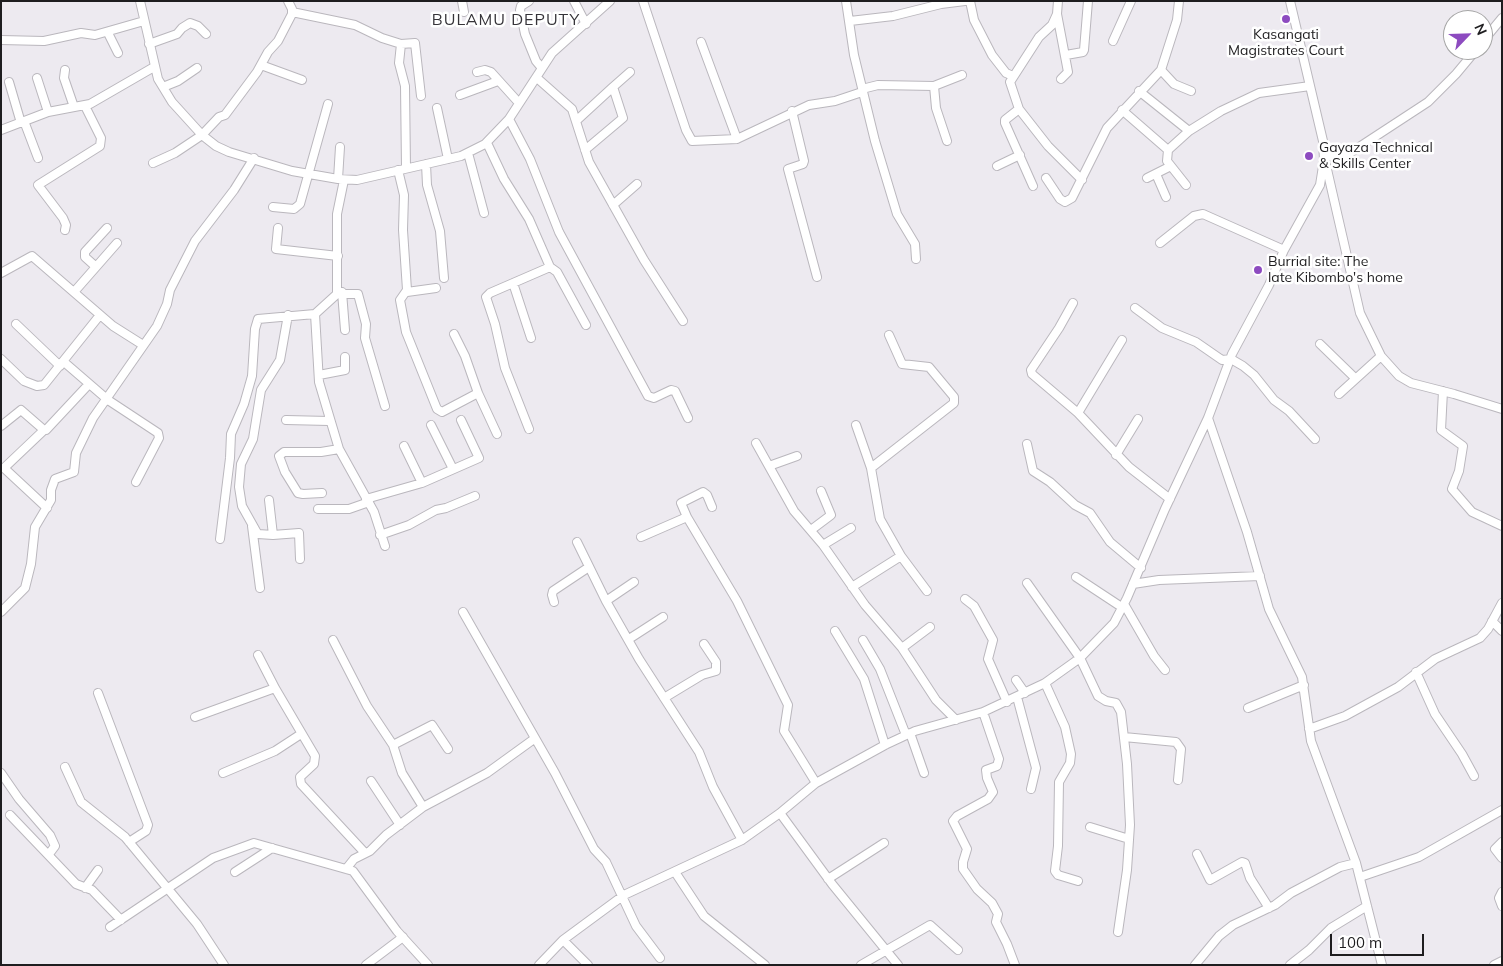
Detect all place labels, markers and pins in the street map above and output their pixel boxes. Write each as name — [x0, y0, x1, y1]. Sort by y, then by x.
marker: Kasangati Magistrates Court — [1280, 13, 1292, 25]
place label: Kasangati Magistrates Court — [1228, 27, 1344, 59]
place label: Gayaza Technical & Skills Center — [1319, 140, 1433, 172]
marker: Gayaza Technical & Skills Center — [1303, 150, 1315, 162]
place label: Burrial site: The late Kibombo's home — [1268, 254, 1403, 286]
marker: Burrial site: The late Kibombo's home — [1252, 264, 1264, 276]

